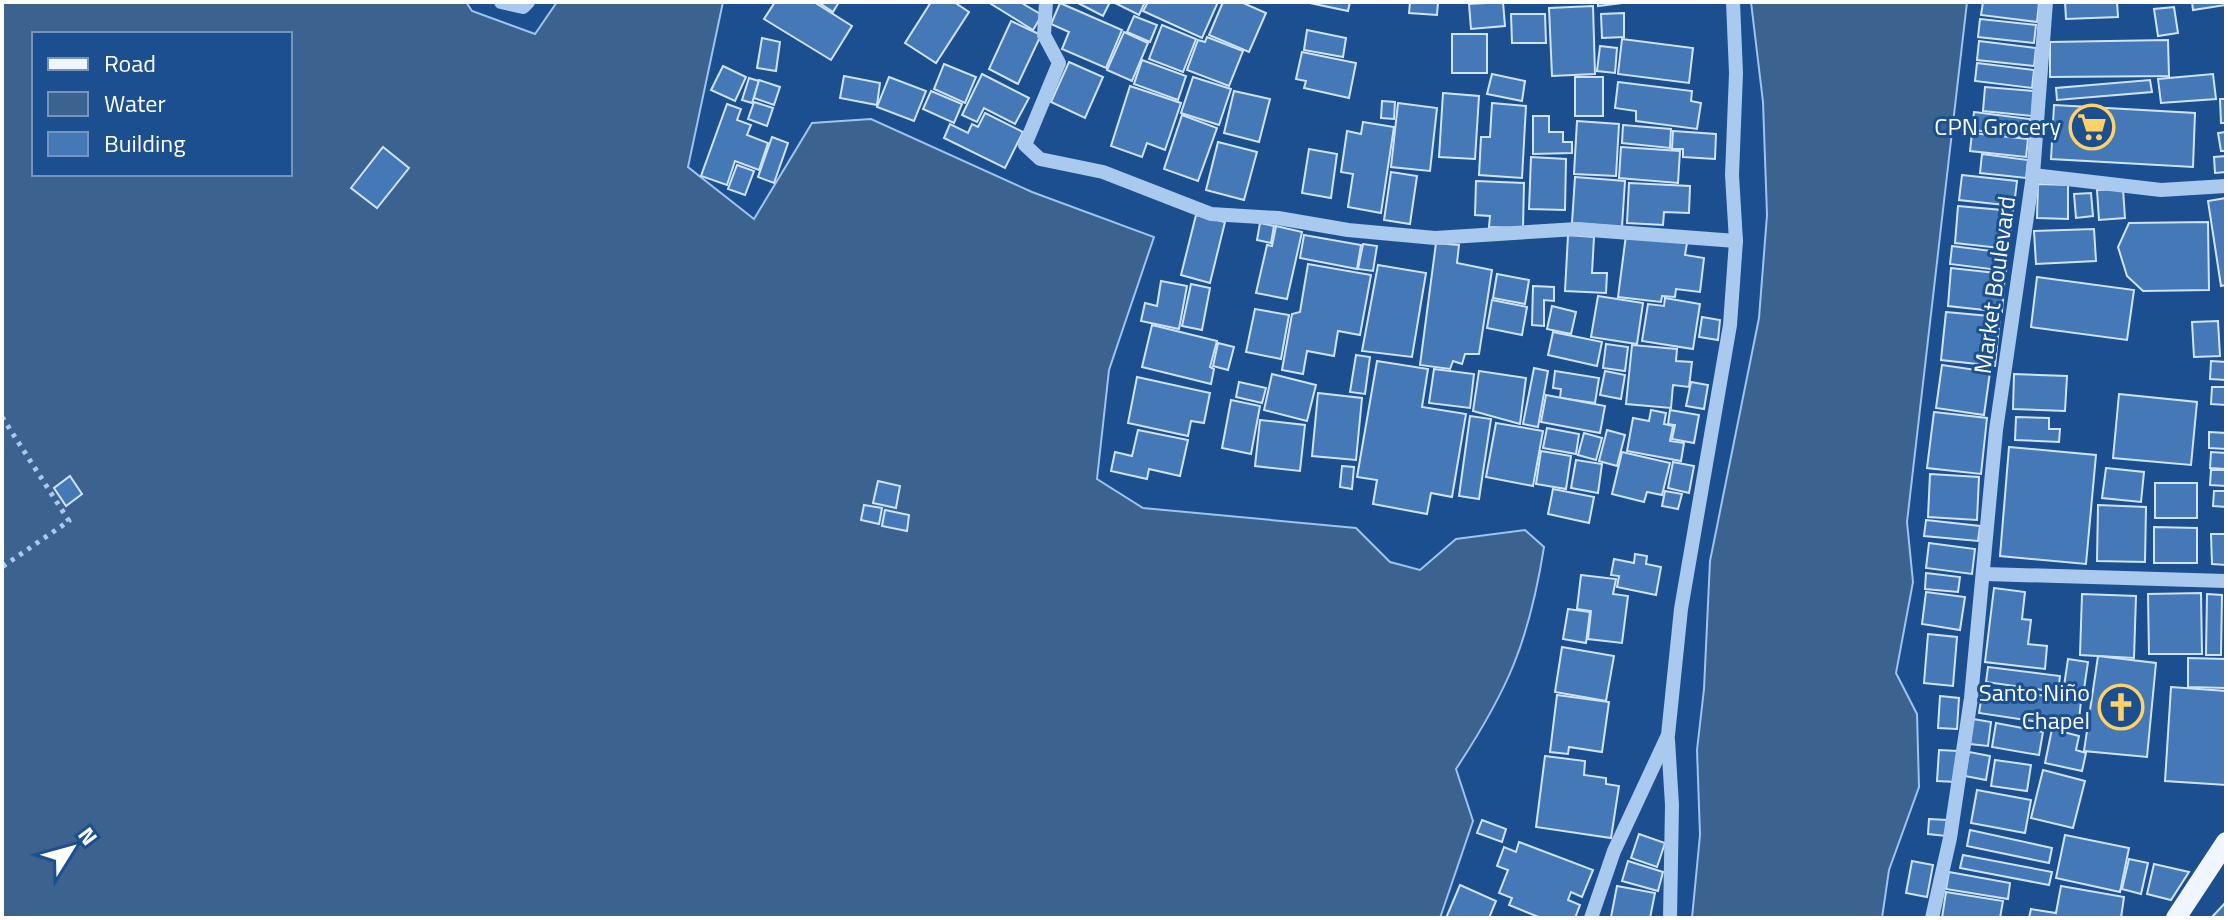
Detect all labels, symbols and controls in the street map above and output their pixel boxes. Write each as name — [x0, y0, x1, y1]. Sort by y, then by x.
legend — [32, 32, 292, 176]
text: Road — [104, 45, 156, 81]
text: Water — [104, 85, 166, 121]
supermarket icon: CPN Grocery — [2068, 103, 2116, 151]
place label: CPN Grocery — [1934, 108, 2061, 144]
text: Building — [104, 125, 186, 161]
street label: Market Boulevard — [1964, 194, 2024, 376]
place label: Santo Niño Chapel — [1979, 674, 2090, 738]
church icon: Santo Niño Chapel — [2097, 683, 2145, 731]
north arrow — [32, 808, 112, 888]
text: N — [70, 820, 106, 852]

